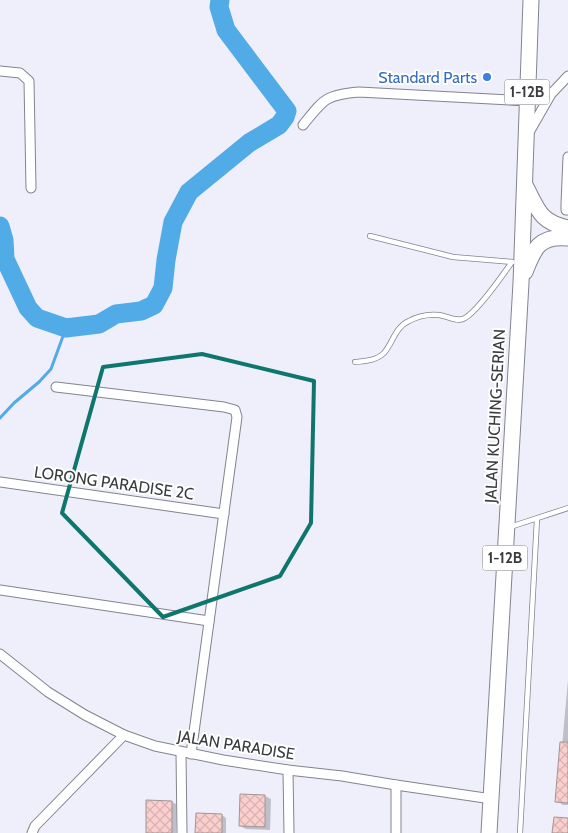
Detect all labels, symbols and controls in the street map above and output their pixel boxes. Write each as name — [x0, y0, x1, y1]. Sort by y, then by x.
place label: Standard Parts — [378, 68, 477, 87]
marker: Standard Parts — [481, 71, 493, 83]
road number: 1-12B — [504, 80, 550, 104]
street label: JALAN KUCHING-SERIAN — [481, 329, 509, 504]
street label: LORONG PARADISE 2C — [33, 462, 195, 504]
road number: 1-12B — [482, 546, 528, 570]
street label: JALAN PARADISE — [175, 726, 296, 764]

